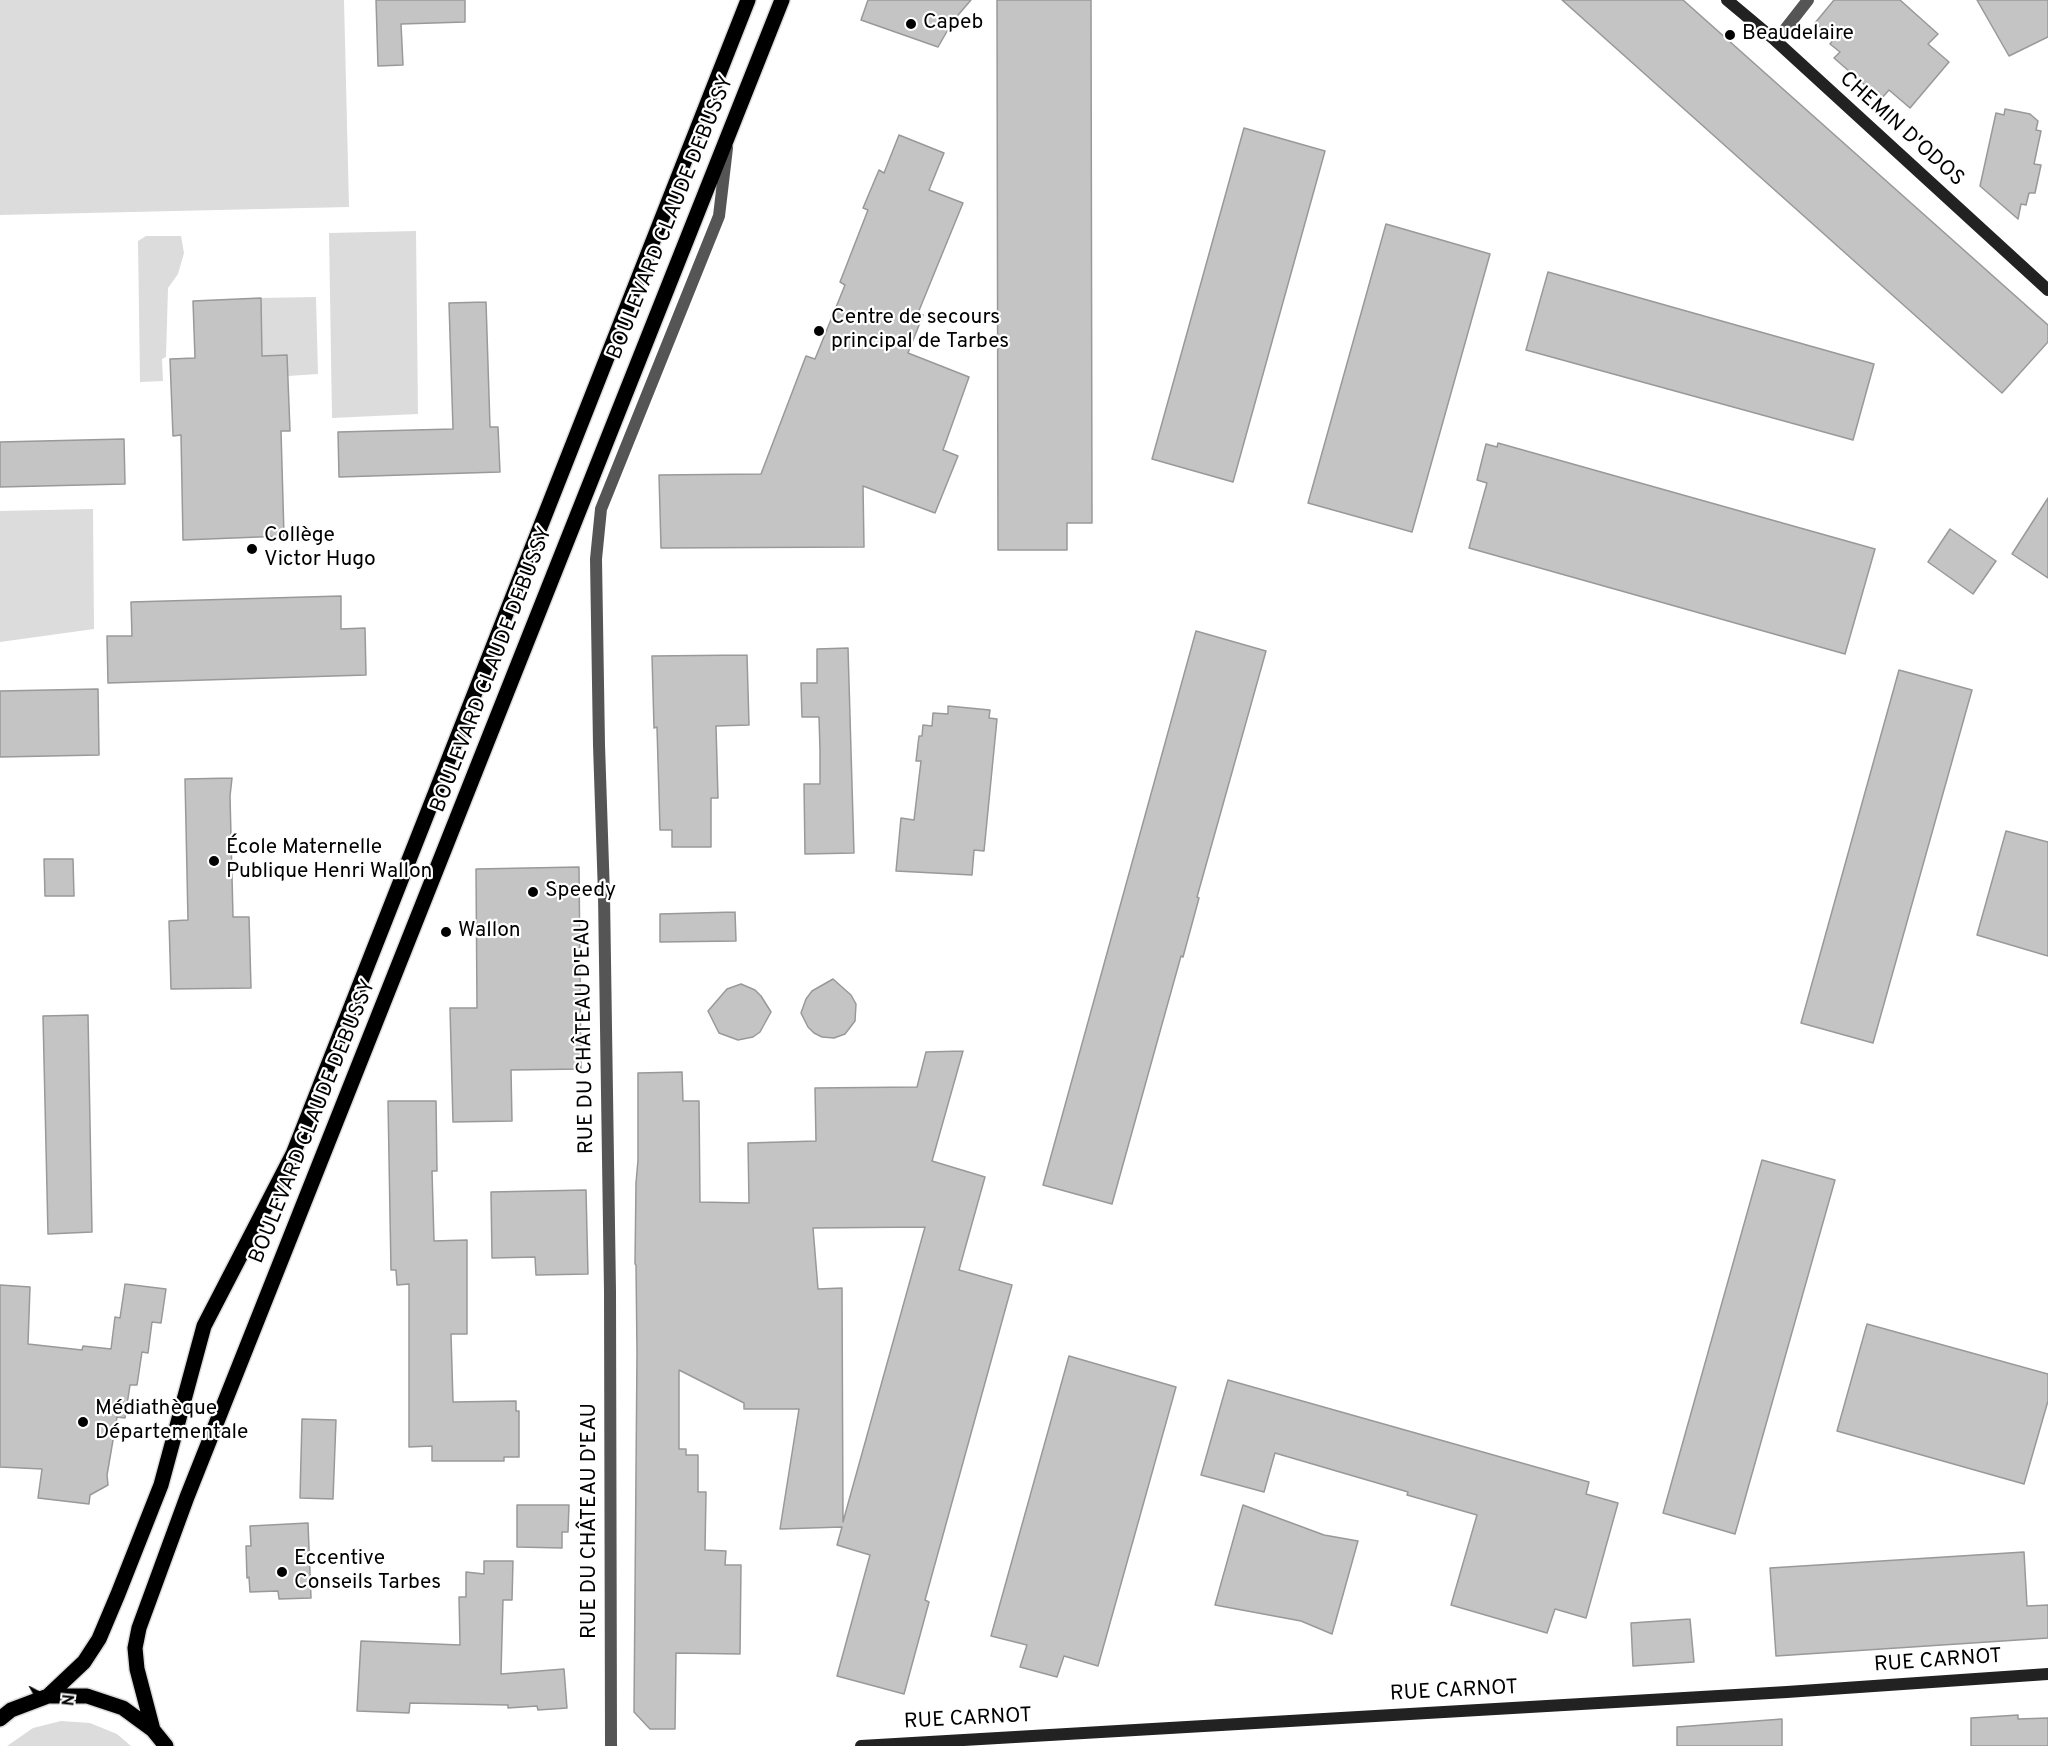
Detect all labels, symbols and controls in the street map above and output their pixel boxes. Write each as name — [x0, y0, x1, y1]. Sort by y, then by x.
place label: Capeb — [923, 11, 983, 37]
marker: Capeb — [904, 17, 918, 31]
place label: Beaudelaire — [1742, 22, 1854, 48]
marker: Beaudelaire — [1723, 28, 1737, 42]
street label: CHEMIN D'ODOS — [1833, 67, 1969, 193]
street label: BOULEVARD CLAUDE DEBUSSY — [603, 72, 741, 364]
place label: Centre de secours principal de Tarbes — [831, 306, 1009, 356]
marker: Centre de secours principal de Tarbes — [812, 324, 826, 338]
place label: Collège Victor Hugo — [264, 524, 376, 574]
street label: BOULEVARD CLAUDE DEBUSSY — [427, 524, 559, 816]
marker: Collège Victor Hugo — [245, 542, 259, 556]
place label: École Maternelle Publique Henri Wallon — [226, 836, 432, 886]
marker: École Maternelle Publique Henri Wallon — [207, 854, 221, 868]
place label: Speedy — [545, 879, 616, 905]
marker: Speedy — [526, 885, 540, 899]
street label: RUE DU CHÂTEAU D'EAU — [571, 918, 601, 1154]
place label: Wallon — [458, 919, 521, 945]
marker: Wallon — [439, 925, 453, 939]
street label: BOULEVARD CLAUDE DEBUSSY — [245, 976, 383, 1268]
place label: Médiathèque Départementale — [95, 1397, 248, 1447]
street label: RUE DU CHÂTEAU D'EAU — [578, 1403, 604, 1639]
marker: Médiathèque Départementale — [76, 1415, 90, 1429]
place label: Eccentive Conseils Tarbes — [294, 1547, 441, 1597]
marker: Eccentive Conseils Tarbes — [275, 1565, 289, 1579]
street label: RUE CARNOT — [1873, 1645, 2003, 1679]
north arrow — [18, 1668, 78, 1728]
street label: RUE CARNOT — [1389, 1676, 1519, 1708]
text: N — [55, 1693, 76, 1707]
street label: RUE CARNOT — [903, 1704, 1033, 1736]

